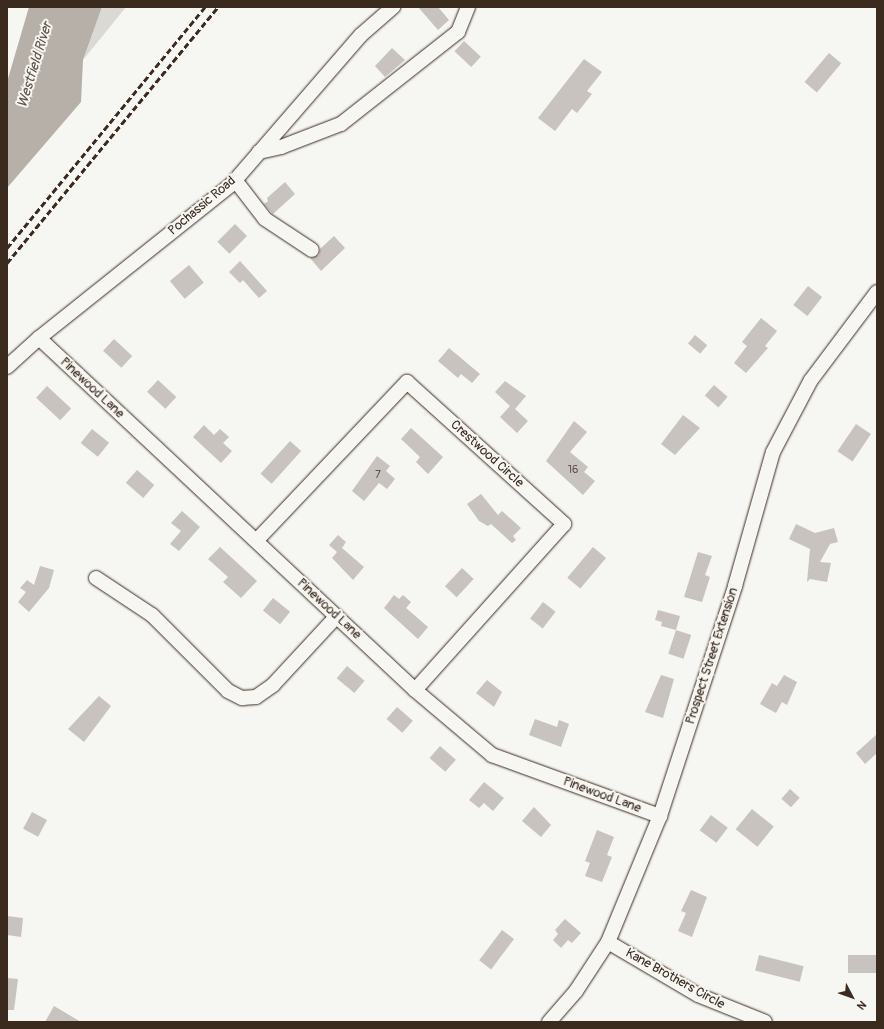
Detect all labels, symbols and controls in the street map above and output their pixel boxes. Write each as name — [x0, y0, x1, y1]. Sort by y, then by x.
water label: Westfield River — [14, 20, 56, 110]
street label: Pochassic Road — [165, 173, 239, 239]
street label: Pinewood Lane — [57, 354, 127, 422]
street label: Crestwood Circle — [447, 417, 527, 491]
house number: 16 — [568, 463, 578, 477]
house number: 7 — [375, 468, 381, 482]
street label: Pinewood Lane — [294, 575, 364, 643]
street label: Prospect Street Extension — [683, 586, 741, 726]
street label: Pinewood Lane — [561, 774, 643, 816]
street label: Kane Brothers Circle — [623, 945, 727, 1013]
north arrow — [832, 977, 872, 1017]
text: N — [854, 998, 869, 1012]

